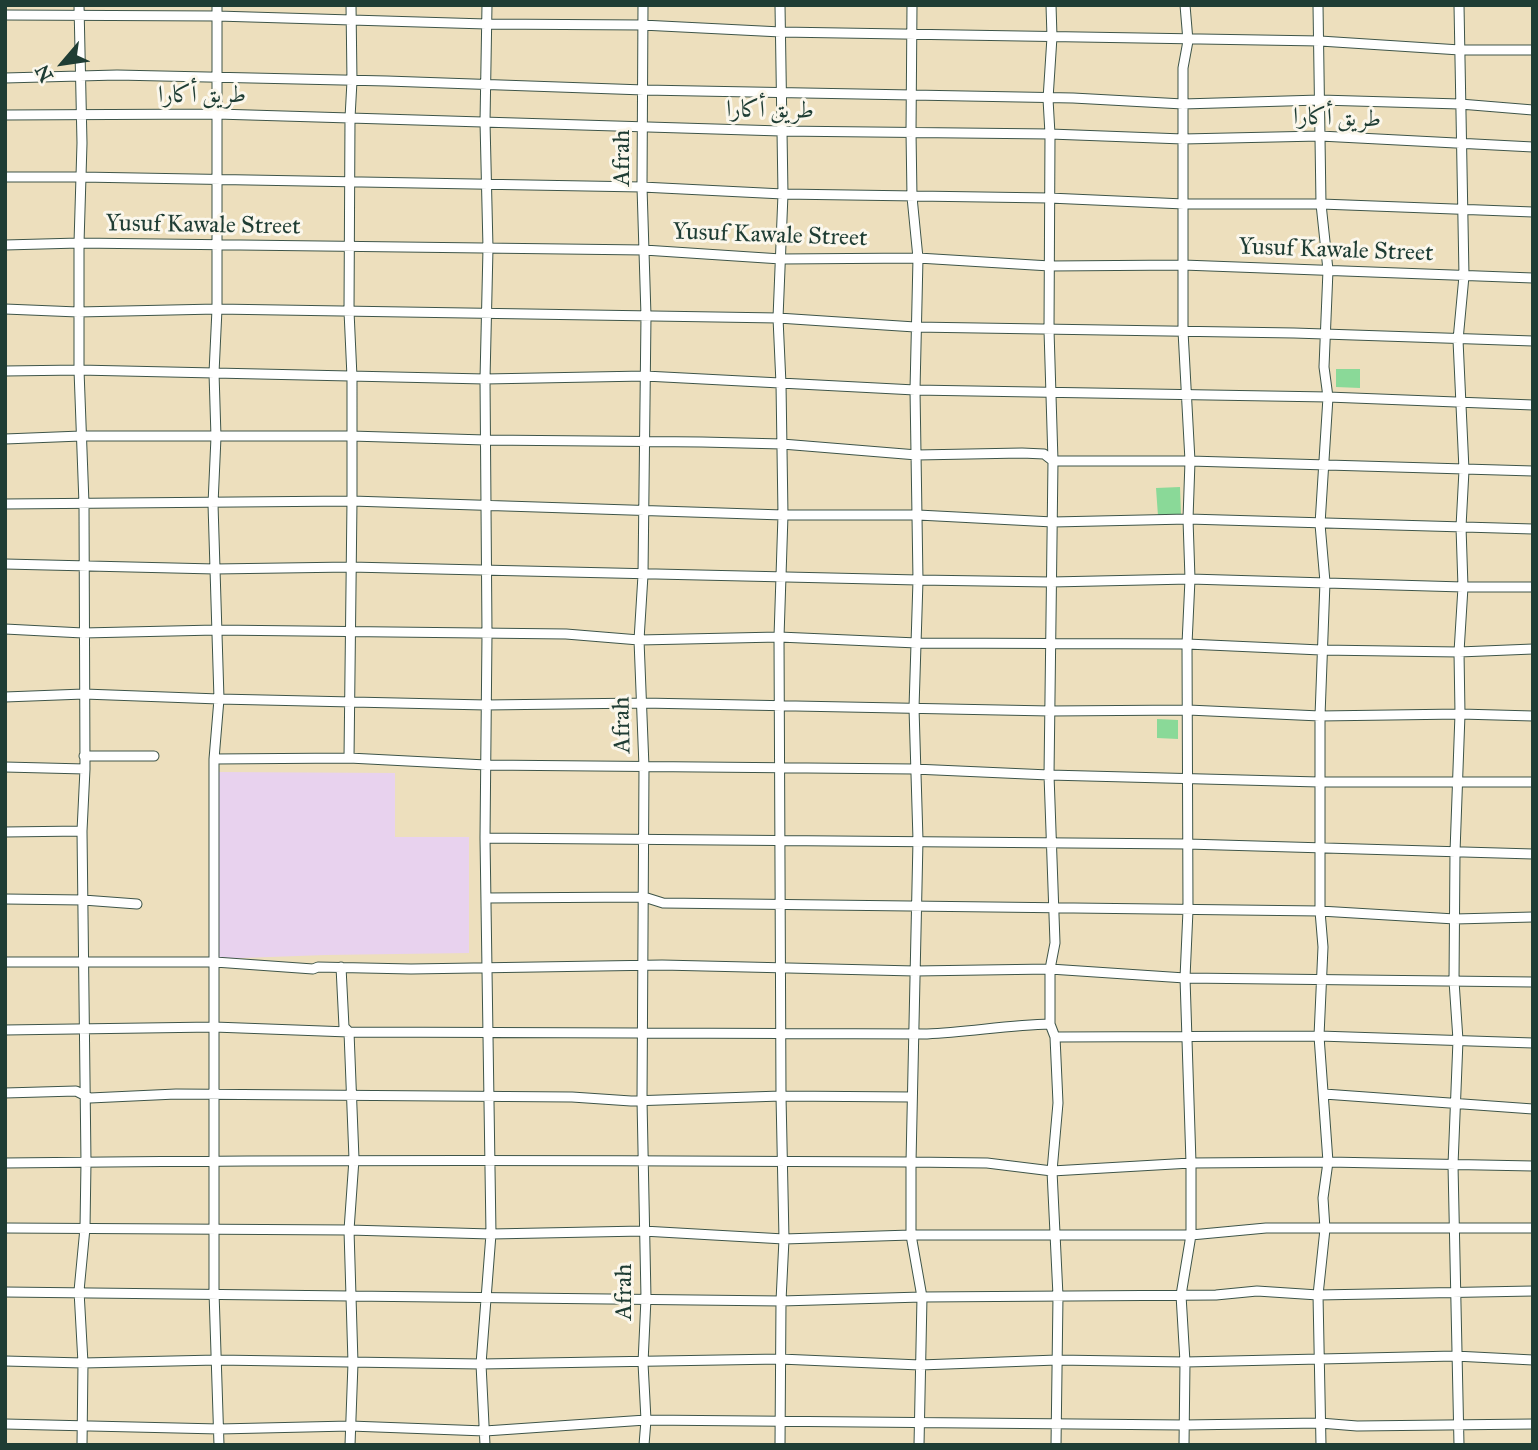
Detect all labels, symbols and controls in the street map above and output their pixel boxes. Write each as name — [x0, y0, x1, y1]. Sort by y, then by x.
north arrow — [28, 28, 98, 98]
text: N — [30, 61, 58, 86]
street label: طريق أكارا — [158, 82, 246, 110]
street label: طريق أكارا — [726, 96, 814, 126]
street label: طريق أكارا — [1293, 103, 1381, 135]
street label: Afrah — [609, 130, 637, 186]
street label: Yusuf Kawale Street — [105, 210, 301, 242]
street label: Yusuf Kawale Street — [672, 218, 868, 254]
street label: Yusuf Kawale Street — [1238, 233, 1434, 269]
street label: Afrah — [608, 696, 638, 754]
street label: Afrah — [611, 1264, 639, 1320]

